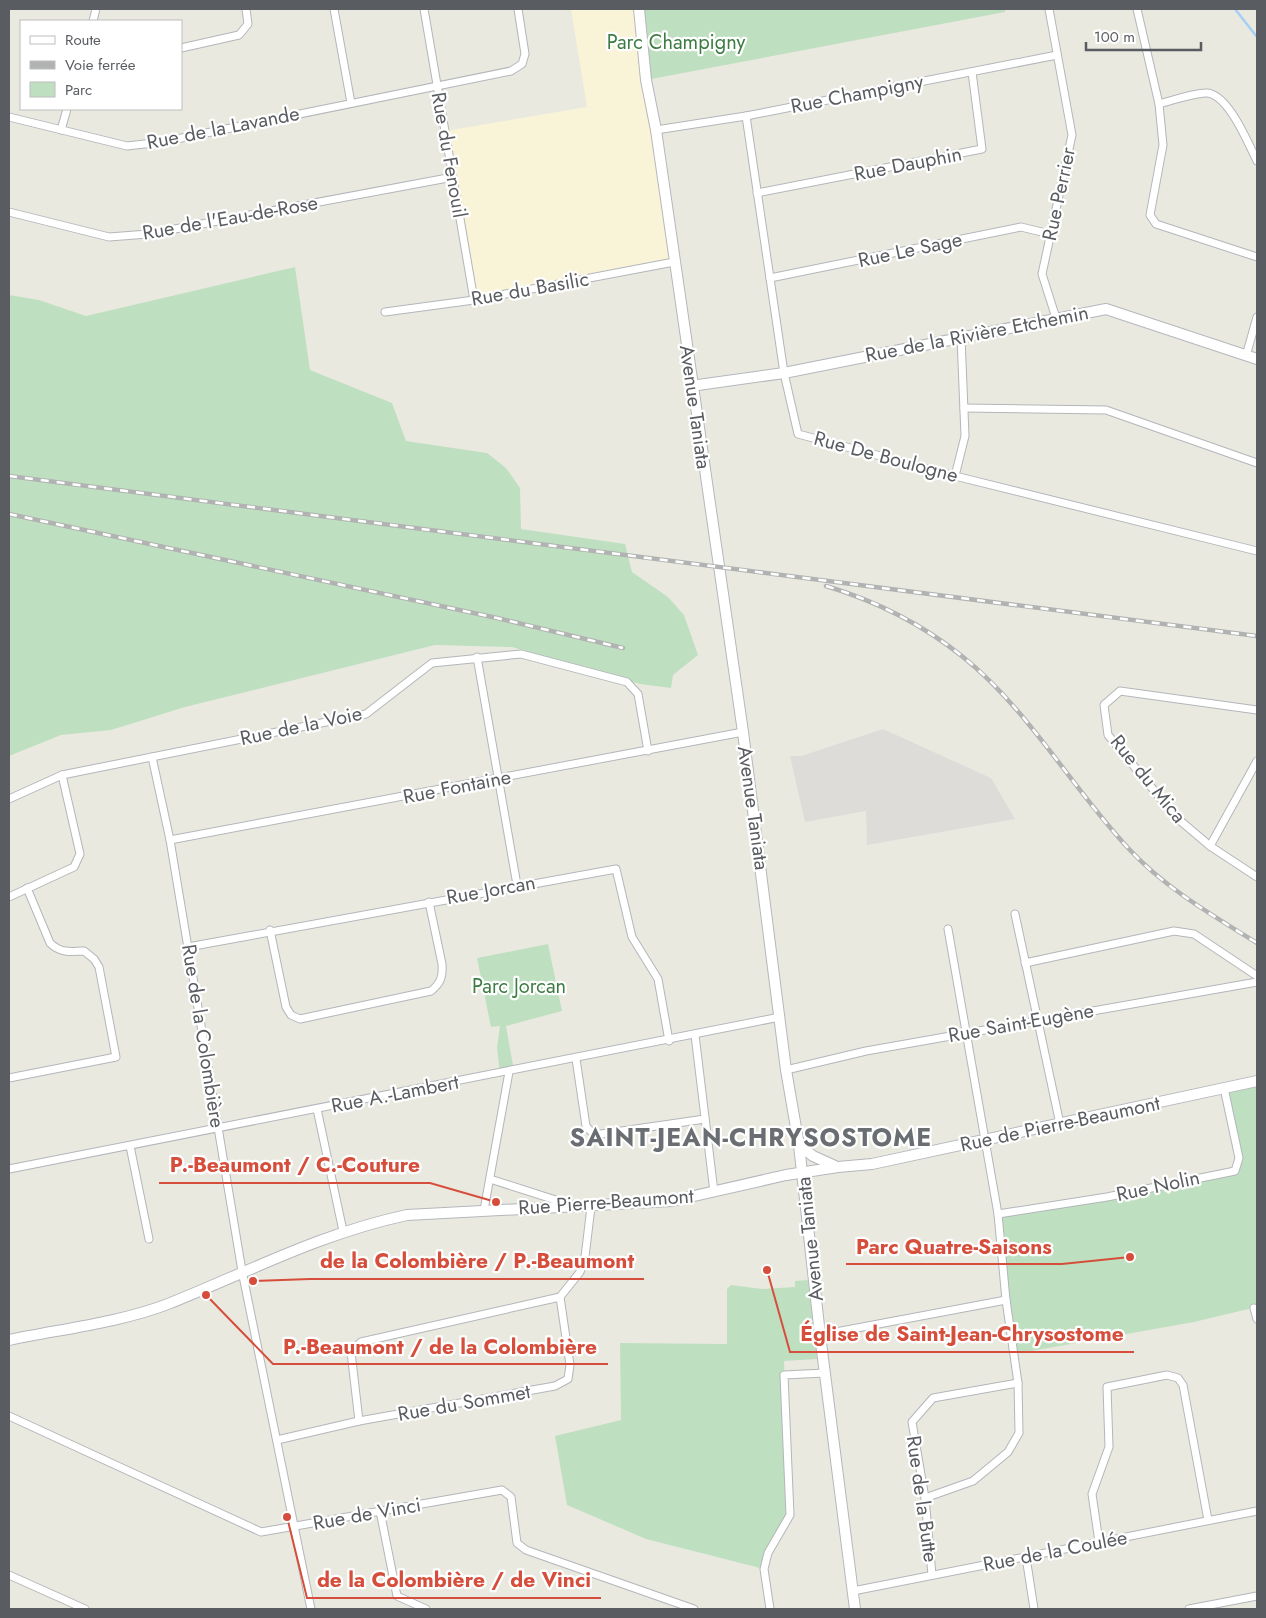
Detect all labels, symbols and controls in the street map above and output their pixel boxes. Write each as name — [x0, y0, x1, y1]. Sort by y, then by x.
legend — [20, 20, 182, 110]
scale bar — [1086, 20, 1201, 52]
text: 100 m — [1094, 26, 1135, 48]
park label: Parc Champigny — [607, 28, 746, 57]
text: Route — [65, 29, 101, 51]
text: Voie ferrée — [65, 54, 136, 76]
street label: Rue Champigny — [788, 67, 926, 121]
text: Parc — [65, 79, 92, 101]
street label: Rue du Fenouil — [424, 90, 474, 220]
street label: Rue de la Lavande — [144, 99, 302, 157]
street label: Rue Dauphin — [852, 139, 964, 189]
street label: Rue Perrier — [1035, 145, 1083, 243]
street label: Rue de l'Eau-de-Rose — [140, 188, 320, 248]
street label: Rue Le Sage — [855, 225, 965, 275]
street label: Rue du Basilic — [469, 264, 591, 314]
street label: Rue de la Rivière Etchemin — [863, 298, 1091, 370]
street label: Avenue Taniata — [672, 343, 718, 471]
street label: Rue De Boulogne — [811, 424, 961, 490]
street label: Rue de la Voie — [237, 699, 365, 753]
street label: Rue du Mica — [1103, 728, 1193, 830]
street label: Avenue Taniata — [730, 744, 776, 872]
street label: Rue Fontaine — [401, 762, 513, 812]
street label: Rue Jorcan — [444, 868, 538, 912]
street label: Rue de la Colombière — [174, 942, 232, 1130]
park label: Parc Jorcan — [472, 972, 566, 1001]
street label: Rue Saint-Eugène — [946, 996, 1096, 1050]
street label: Rue A.-Lambert — [329, 1067, 462, 1121]
street label: Rue de Pierre-Beaumont — [957, 1089, 1163, 1159]
district label: SAINT-JEAN-CHRYSOSTOME — [570, 1119, 932, 1155]
callout: P.-Beaumont / C.-Couture — [159, 1147, 430, 1183]
text: P.-Beaumont / C.-Couture — [170, 1150, 420, 1180]
street label: Rue Nolin — [1114, 1163, 1202, 1209]
street label: Avenue Taniata — [789, 1175, 831, 1303]
street label: Rue Pierre-Beaumont — [517, 1181, 695, 1223]
callout: Parc Quatre-Saisons — [846, 1228, 1062, 1264]
text: Parc Quatre-Saisons — [856, 1232, 1052, 1262]
callout: de la Colombière / P.-Beaumont — [310, 1243, 644, 1279]
text: de la Colombière / P.-Beaumont — [320, 1246, 634, 1276]
callout: Église de Saint-Jean-Chrysostome — [790, 1316, 1134, 1352]
text: Église de Saint-Jean-Chrysostome — [800, 1319, 1124, 1349]
callout: P.-Beaumont / de la Colombière — [273, 1328, 608, 1364]
text: P.-Beaumont / de la Colombière — [283, 1332, 597, 1362]
street label: Rue du Sommet — [395, 1377, 533, 1429]
street label: Rue de la Butte — [899, 1434, 945, 1564]
street label: Rue de Vinci — [311, 1490, 423, 1538]
street label: Rue de la Coulée — [980, 1523, 1130, 1579]
callout: de la Colombière / de Vinci — [307, 1562, 601, 1598]
text: de la Colombière / de Vinci — [317, 1565, 591, 1595]

